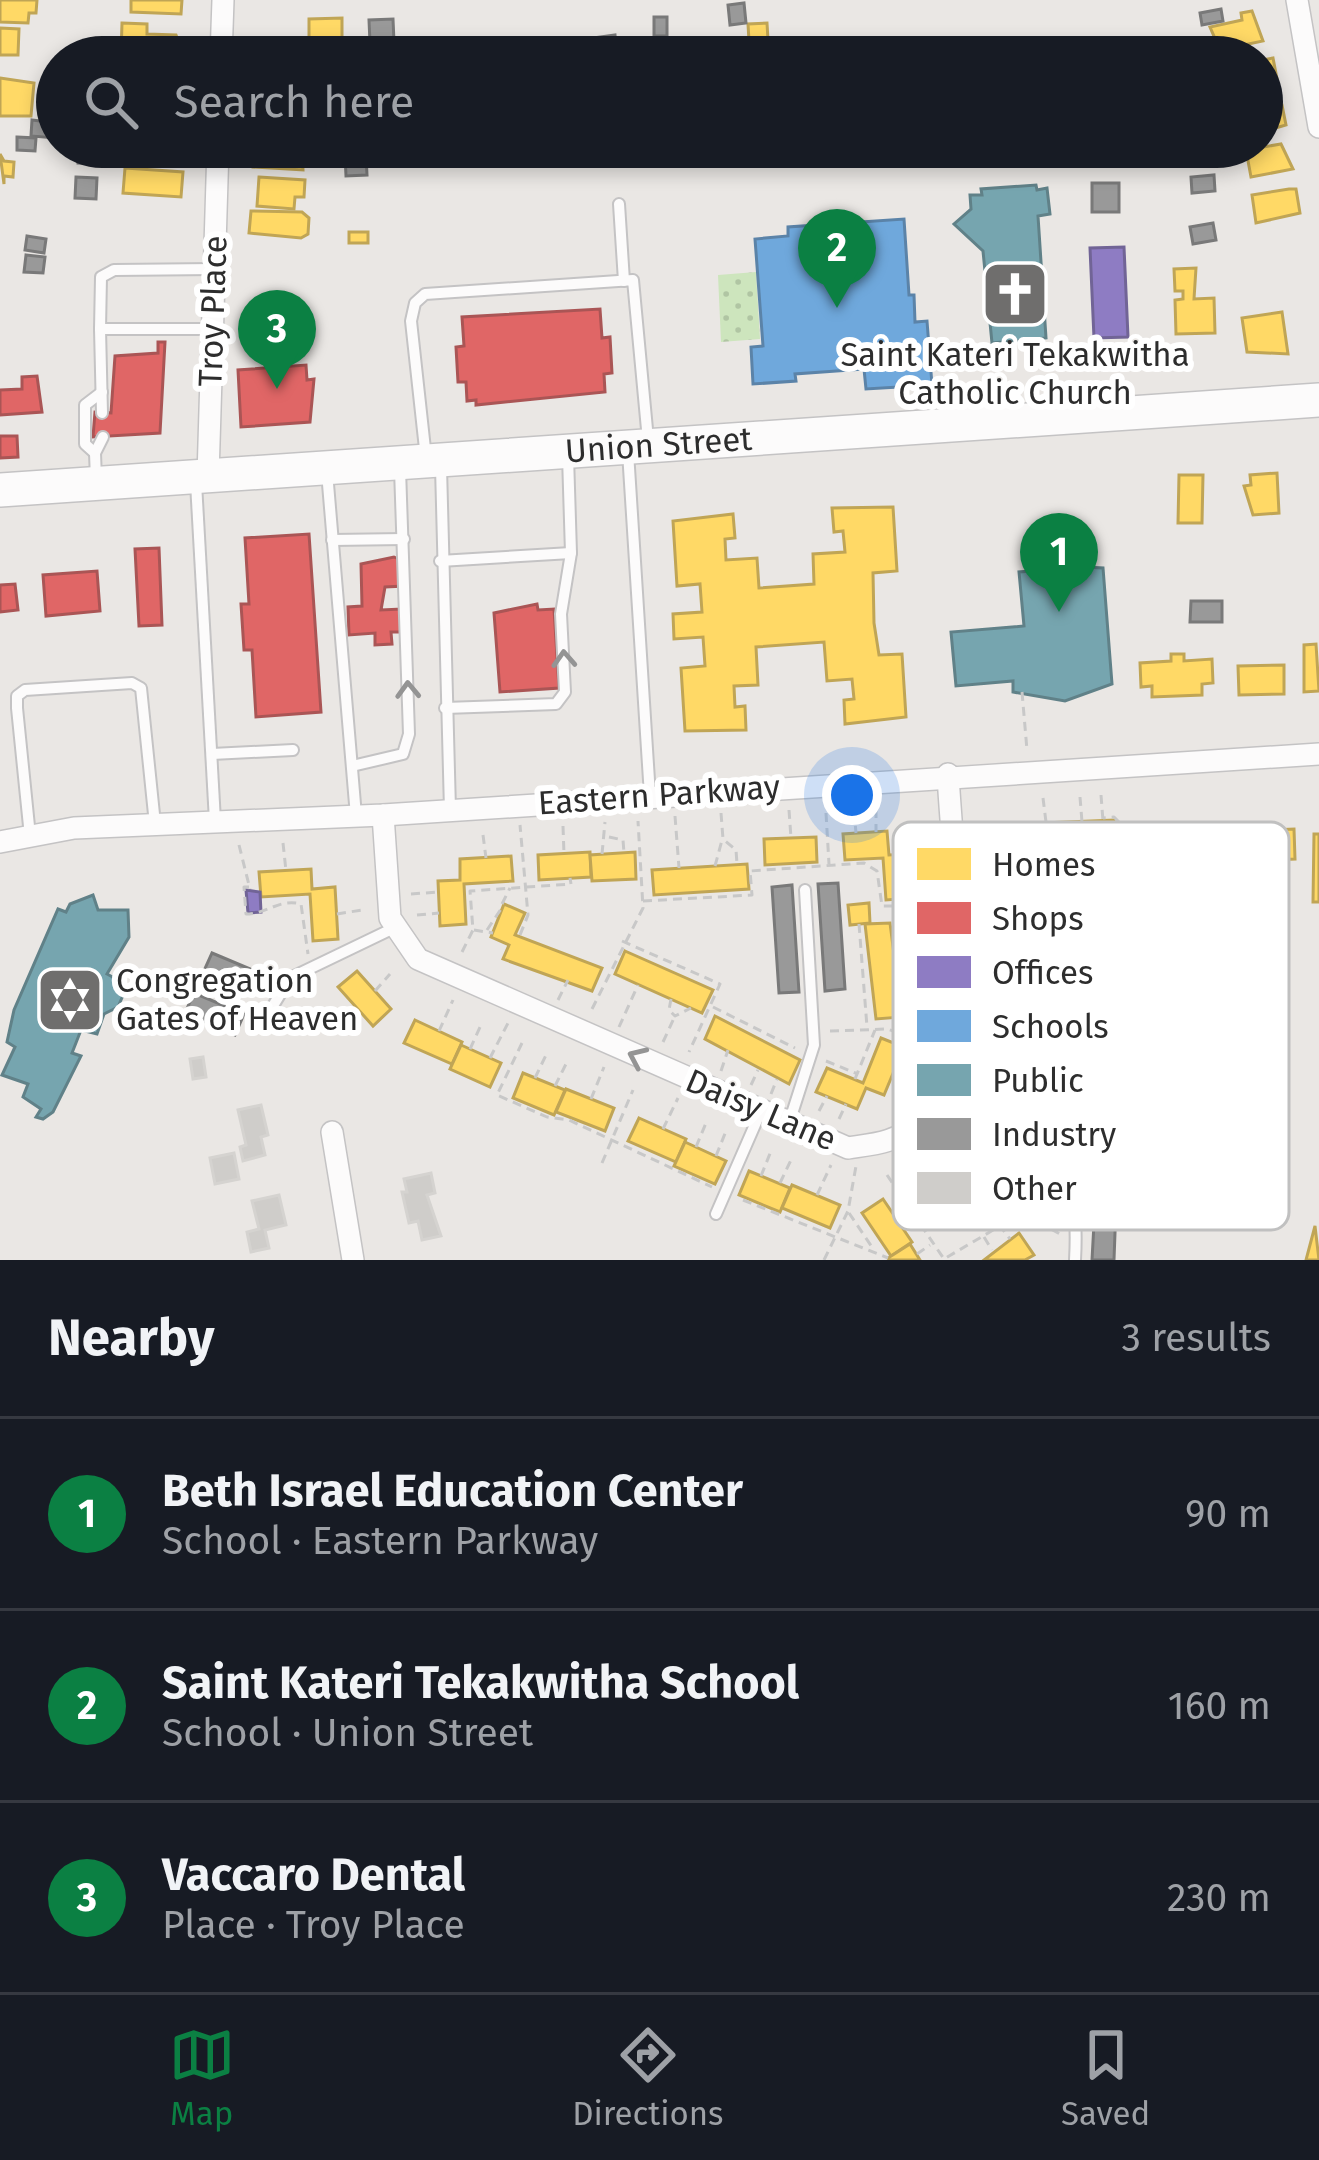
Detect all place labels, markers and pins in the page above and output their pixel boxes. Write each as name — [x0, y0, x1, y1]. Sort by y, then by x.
pin: 2 — [798, 209, 876, 308]
church icon: Saint Kateri Tekakwitha Catholic Church — [980, 259, 1050, 329]
pin: 3 — [238, 290, 316, 389]
place label: Saint Kateri Tekakwitha Catholic Church — [840, 335, 1190, 413]
pin: 1 — [1020, 513, 1098, 612]
place label: Congregation Gates of Heaven — [116, 961, 358, 1039]
synagogue icon: Congregation Gates of Heaven — [35, 965, 105, 1035]

